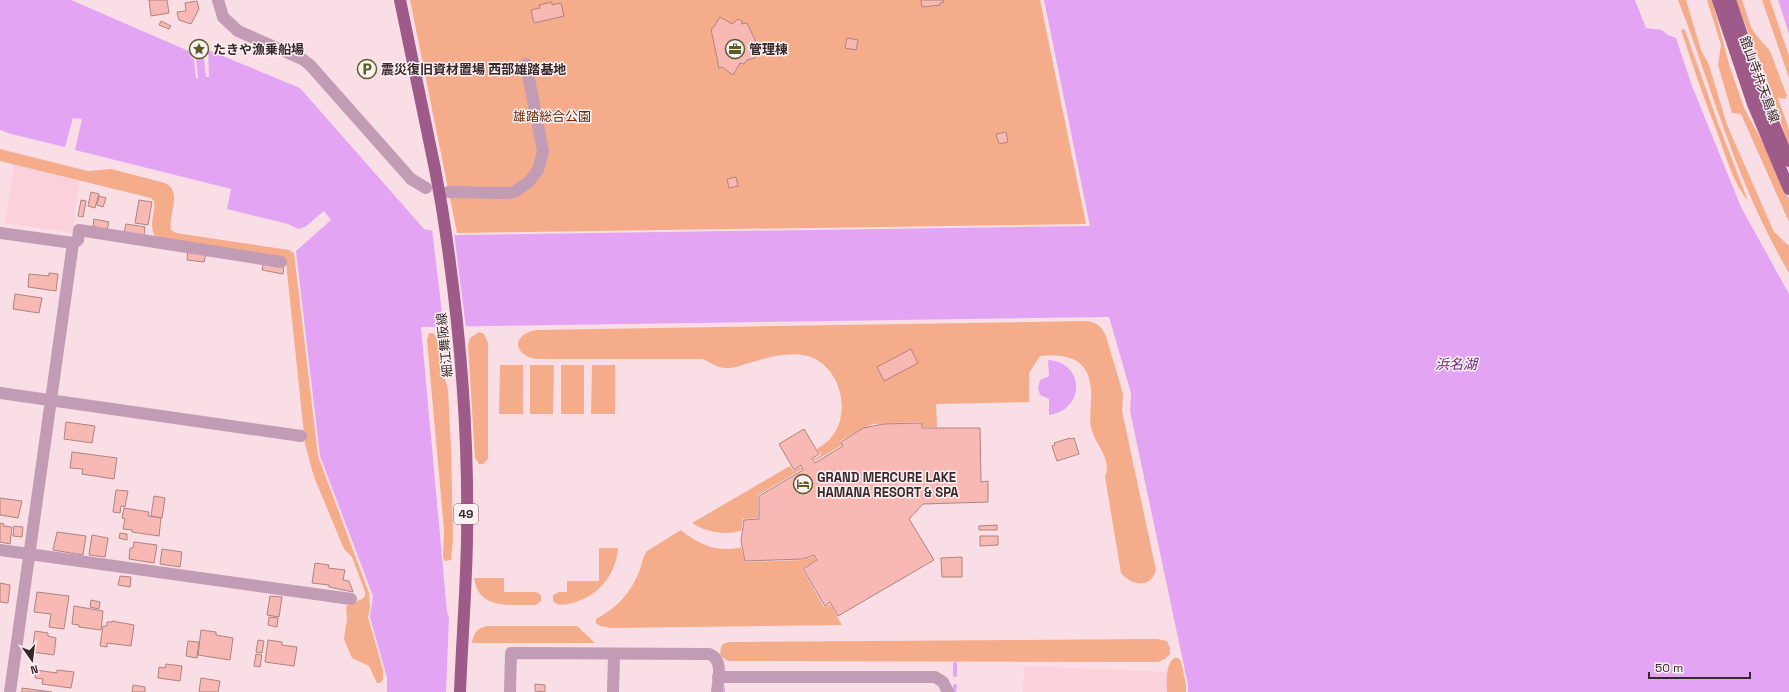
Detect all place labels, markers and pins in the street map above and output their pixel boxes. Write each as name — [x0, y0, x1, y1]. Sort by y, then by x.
place icon: たきや漁乗船場 — [188, 38, 210, 60]
office icon: 管理棟 — [724, 38, 746, 60]
place label: たきや漁乗船場 — [213, 41, 304, 58]
place label: 管理棟 — [749, 41, 788, 58]
parking icon: 震災復旧資材置場 西部雄踏基地 — [356, 58, 378, 80]
place label: 震災復旧資材置場 西部雄踏基地 — [381, 61, 566, 78]
place label: GRAND MERCURE LAKE HAMANA RESORT & SPA — [817, 469, 959, 501]
hotel icon: GRAND MERCURE LAKE HAMANA RESORT & SPA — [792, 473, 814, 495]

